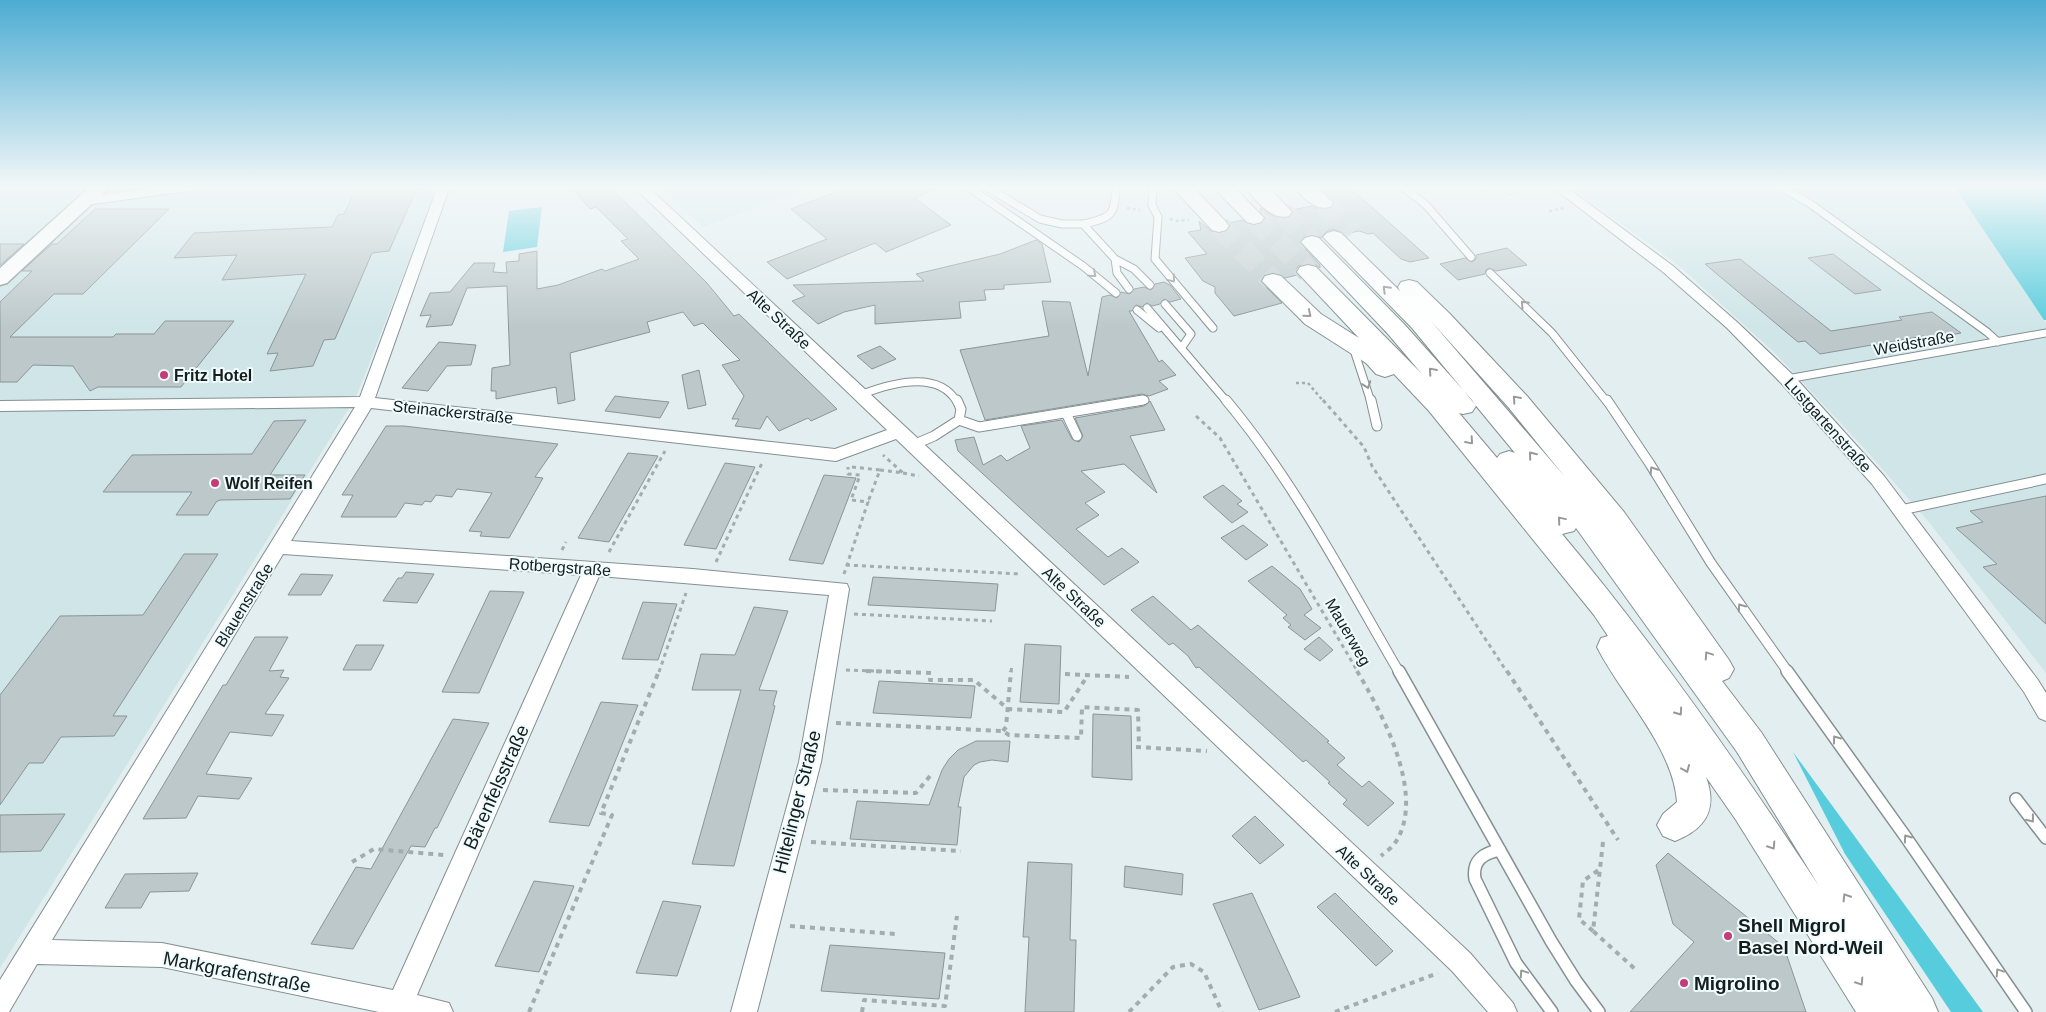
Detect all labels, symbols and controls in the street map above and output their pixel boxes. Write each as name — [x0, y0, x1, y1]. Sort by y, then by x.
one-way arrow — [1088, 268, 1097, 277]
one-way arrow — [1166, 274, 1175, 283]
street label: Alte Straße — [744, 285, 814, 353]
one-way arrow — [1383, 286, 1392, 295]
one-way arrow — [1521, 301, 1530, 310]
one-way arrow — [1302, 309, 1311, 317]
street label: Weidstraße — [1872, 328, 1956, 358]
place label: Fritz Hotel — [174, 367, 252, 384]
one-way arrow — [1429, 367, 1438, 376]
marker: Fritz Hotel — [158, 369, 170, 381]
street label: Lustgartenstraße — [1781, 374, 1875, 476]
one-way arrow — [1361, 381, 1371, 389]
one-way arrow — [1512, 396, 1521, 405]
street label: Steinackerstraße — [392, 397, 514, 427]
one-way arrow — [1464, 436, 1473, 445]
one-way arrow — [1528, 452, 1537, 461]
one-way arrow — [1650, 466, 1660, 475]
place label: Wolf Reifen — [225, 475, 313, 492]
marker: Wolf Reifen — [209, 477, 221, 489]
one-way arrow — [1558, 517, 1567, 526]
street label: Rotbergstraße — [508, 555, 612, 579]
street label: Blauenstraße — [212, 560, 276, 650]
street label: Alte Straße — [1039, 563, 1109, 631]
street label: Mauerweg — [1322, 595, 1374, 669]
one-way arrow — [1738, 603, 1747, 612]
one-way arrow — [1705, 651, 1714, 660]
one-way arrow — [1673, 706, 1682, 716]
street label: Bärenfelsstraße — [459, 721, 533, 853]
street label: Hiltelinger Straße — [769, 728, 825, 876]
one-way arrow — [1833, 736, 1841, 745]
one-way arrow — [1680, 764, 1691, 773]
one-way arrow — [2025, 813, 2034, 823]
one-way arrow — [1904, 834, 1913, 844]
one-way arrow — [1766, 840, 1775, 849]
street label: Alte Straße — [1333, 841, 1403, 909]
one-way arrow — [1842, 893, 1852, 902]
place label: Shell Migrol Basel Nord-Weil — [1738, 915, 1883, 958]
marker: Shell Migrol Basel Nord-Weil — [1722, 930, 1734, 942]
street label: Markgrafenstraße — [161, 947, 313, 997]
one-way arrow — [1996, 968, 2005, 978]
one-way arrow — [1520, 969, 1529, 979]
place label: Migrolino — [1694, 973, 1779, 994]
marker: Migrolino — [1678, 977, 1690, 989]
one-way arrow — [1853, 977, 1863, 986]

